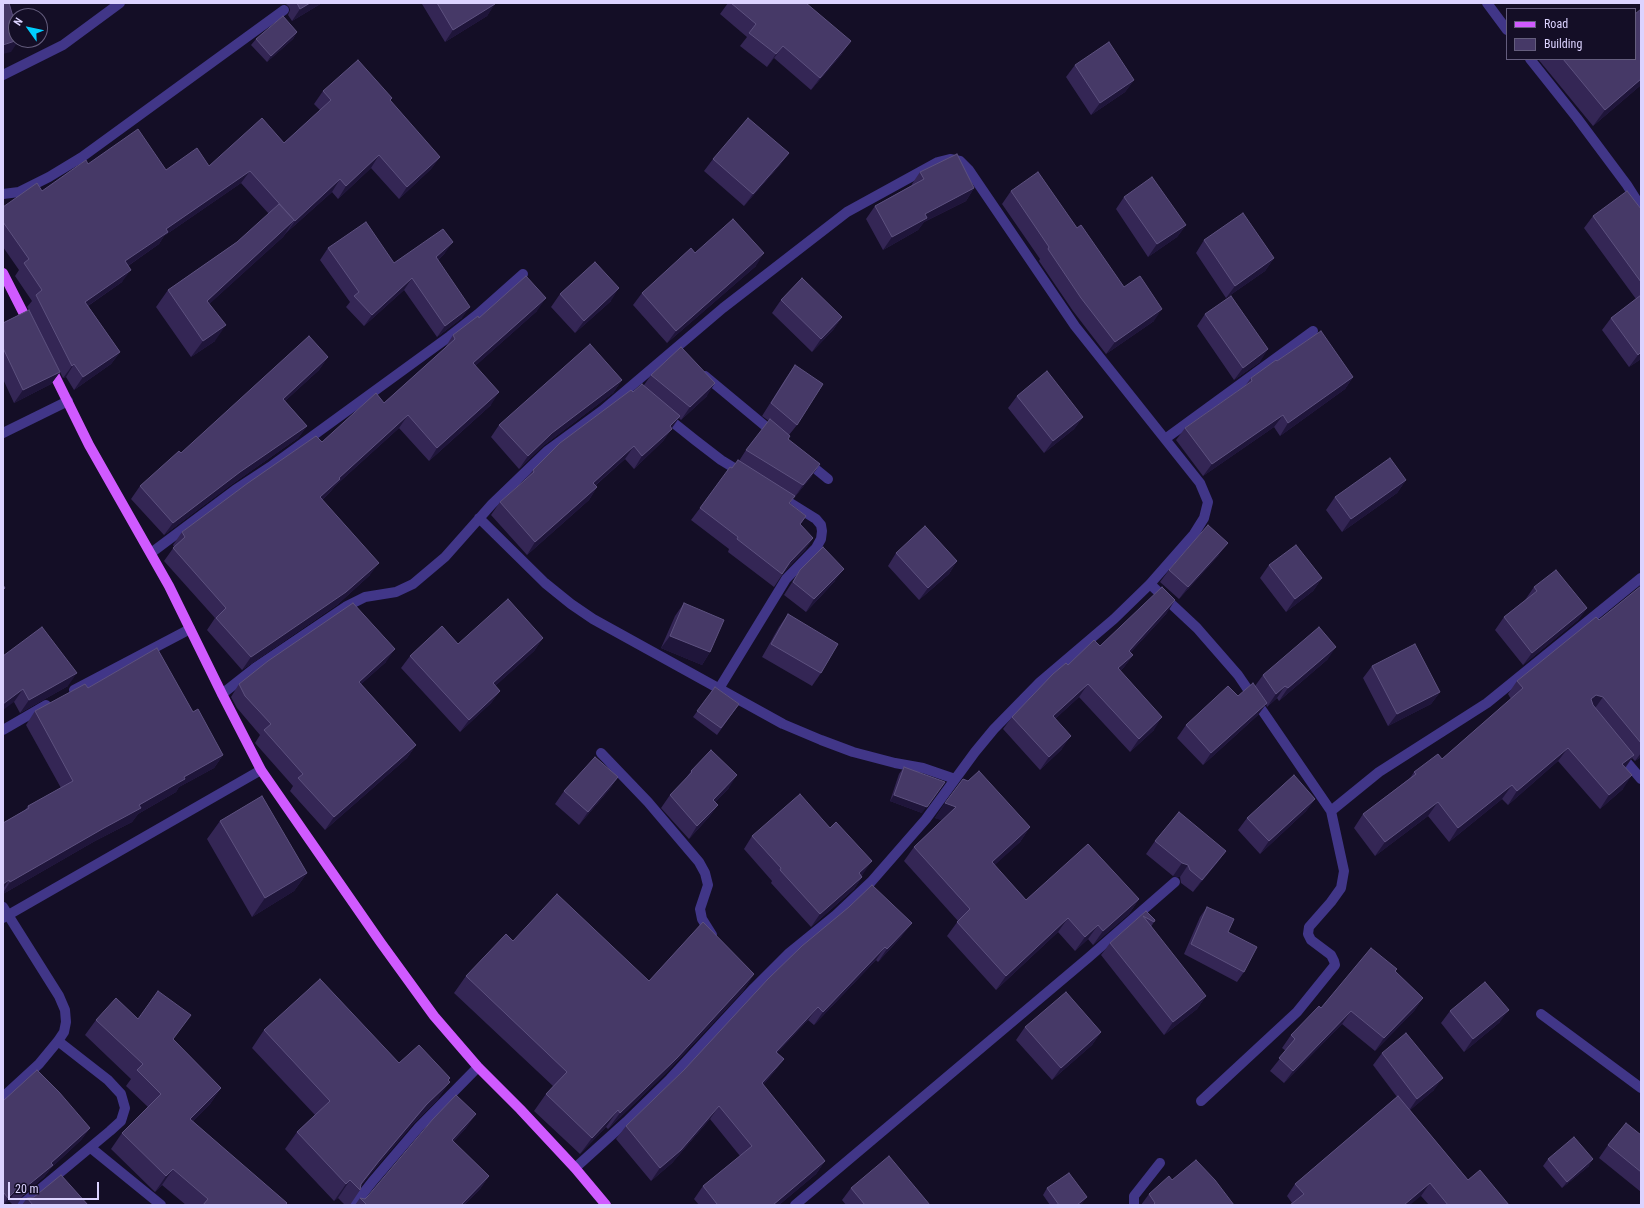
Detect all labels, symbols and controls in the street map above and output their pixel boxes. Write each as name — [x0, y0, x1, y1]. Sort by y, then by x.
north arrow — [8, 8, 48, 48]
legend — [1506, 8, 1636, 60]
text: N — [11, 15, 26, 28]
text: Road — [1544, 17, 1568, 31]
text: Building — [1544, 37, 1582, 51]
scale bar — [10, 1174, 101, 1200]
text: 20 m — [15, 1182, 39, 1196]

